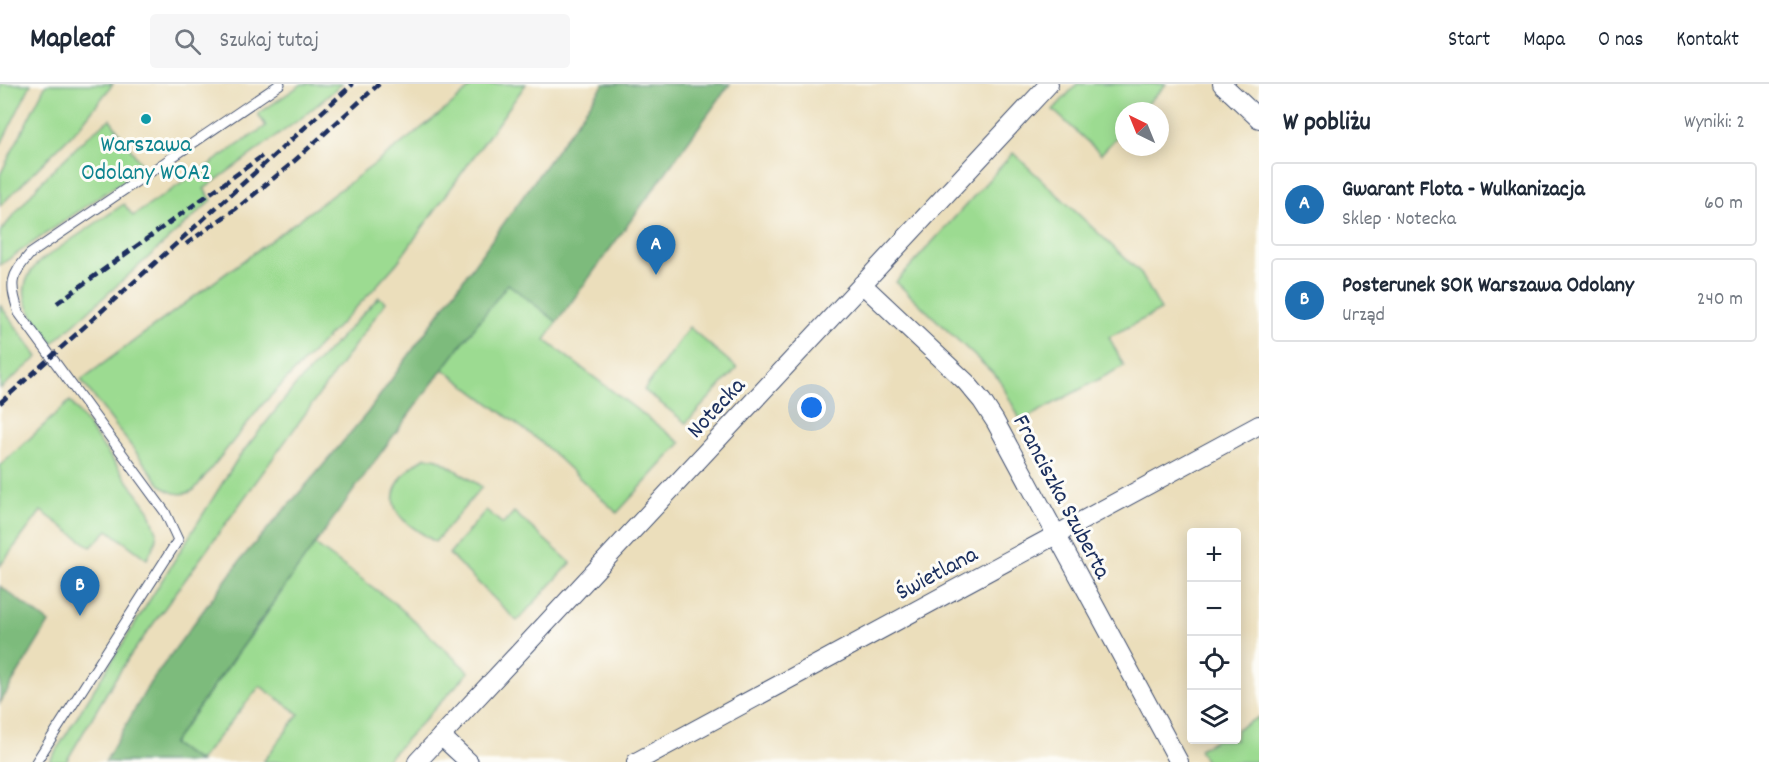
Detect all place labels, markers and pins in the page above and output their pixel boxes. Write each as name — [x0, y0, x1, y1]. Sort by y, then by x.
marker: Warszawa Odolany WOA2 — [139, 112, 153, 126]
place label: Warszawa Odolany WOA2 — [81, 129, 211, 191]
pin: A — [636, 226, 676, 275]
pin: B — [60, 566, 100, 616]

